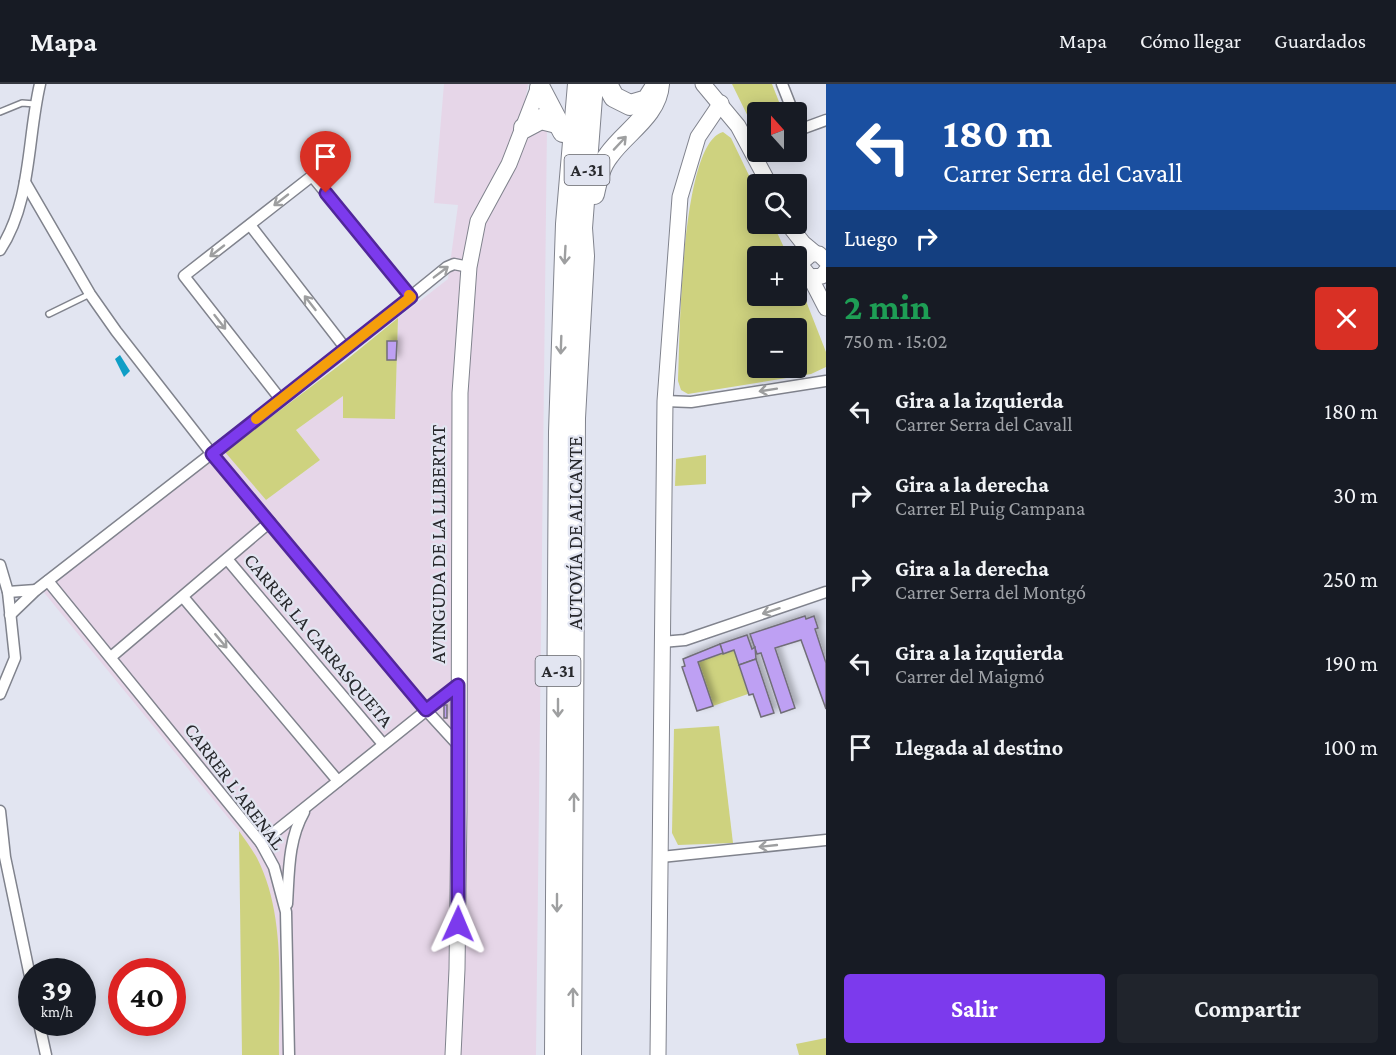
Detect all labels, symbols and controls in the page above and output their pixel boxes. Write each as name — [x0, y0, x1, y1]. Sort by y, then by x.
text: Mapa — [30, 26, 97, 57]
text: Mapa — [1059, 29, 1107, 53]
text: Cómo llegar — [1140, 29, 1241, 53]
text: Guardados — [1274, 29, 1366, 53]
north arrow — [747, 102, 807, 162]
map controls — [747, 102, 807, 378]
icon: left — [844, 108, 922, 186]
text: 180 m — [943, 109, 1052, 156]
pin — [300, 131, 351, 193]
one-way arrow — [613, 135, 627, 150]
icon: arrive — [309, 140, 342, 173]
road number: A-31 — [564, 155, 610, 185]
text: Carrer Serra del Cavall — [943, 158, 1183, 188]
button: search — [747, 174, 807, 234]
one-way arrow — [273, 194, 289, 207]
icon: right — [910, 222, 943, 255]
text: Luego — [844, 226, 898, 251]
one-way arrow — [209, 244, 225, 257]
one-way arrow — [559, 245, 570, 265]
button: + — [747, 246, 807, 306]
one-way arrow — [433, 266, 449, 279]
text: 2 min — [844, 287, 931, 327]
button: close — [1315, 287, 1378, 350]
one-way arrow — [304, 295, 317, 311]
one-way arrow — [213, 314, 226, 330]
button: − — [747, 318, 807, 378]
text: 750 m · 15:02 — [844, 330, 947, 352]
one-way arrow — [556, 334, 567, 354]
one-way arrow — [759, 385, 779, 396]
text: Gira a la izquierda — [895, 388, 1064, 413]
icon: left — [844, 395, 877, 428]
text: 180 m — [1325, 399, 1378, 424]
text: Carrer Serra del Cavall — [895, 413, 1072, 435]
street label: AVINGUDA DE LA LLIBERTAT — [427, 424, 449, 663]
street label: AUTOVÍA DE ALICANTE — [564, 436, 586, 630]
text: Gira a la derecha — [895, 472, 1049, 497]
icon: right — [844, 479, 877, 512]
text: 30 m — [1333, 483, 1378, 508]
text: Carrer El Puig Campana — [895, 497, 1085, 519]
street label: CARRER LA CARRASQUETA — [240, 549, 398, 732]
text: Gira a la derecha — [895, 556, 1049, 581]
icon: right — [844, 563, 877, 596]
text: 250 m — [1323, 567, 1378, 592]
text: Carrer Serra del Montgó — [895, 581, 1086, 603]
one-way arrow — [762, 607, 781, 618]
one-way arrow — [214, 633, 227, 649]
text: Gira a la izquierda — [895, 640, 1064, 665]
icon: left — [844, 647, 877, 680]
text: 190 m — [1325, 651, 1378, 676]
road number: A-31 — [536, 656, 580, 686]
text: Carrer del Maigmó — [895, 665, 1044, 687]
one-way arrow — [552, 697, 563, 717]
street label: CARRER L'ARENAL — [180, 718, 290, 854]
icon: arrive — [844, 731, 877, 764]
text: Llegada al destino — [895, 735, 1063, 760]
text: 100 m — [1324, 735, 1378, 760]
one-way arrow — [568, 792, 580, 812]
one-way arrow — [758, 841, 778, 852]
position arrow — [426, 892, 490, 956]
one-way arrow — [551, 892, 563, 912]
speed limit sign: 40 — [108, 958, 186, 1036]
text: 39 — [41, 973, 73, 1006]
button: Salir — [844, 974, 1105, 1043]
button: Compartir — [1117, 974, 1378, 1043]
one-way arrow — [567, 987, 579, 1007]
text: km/h — [41, 1004, 73, 1020]

